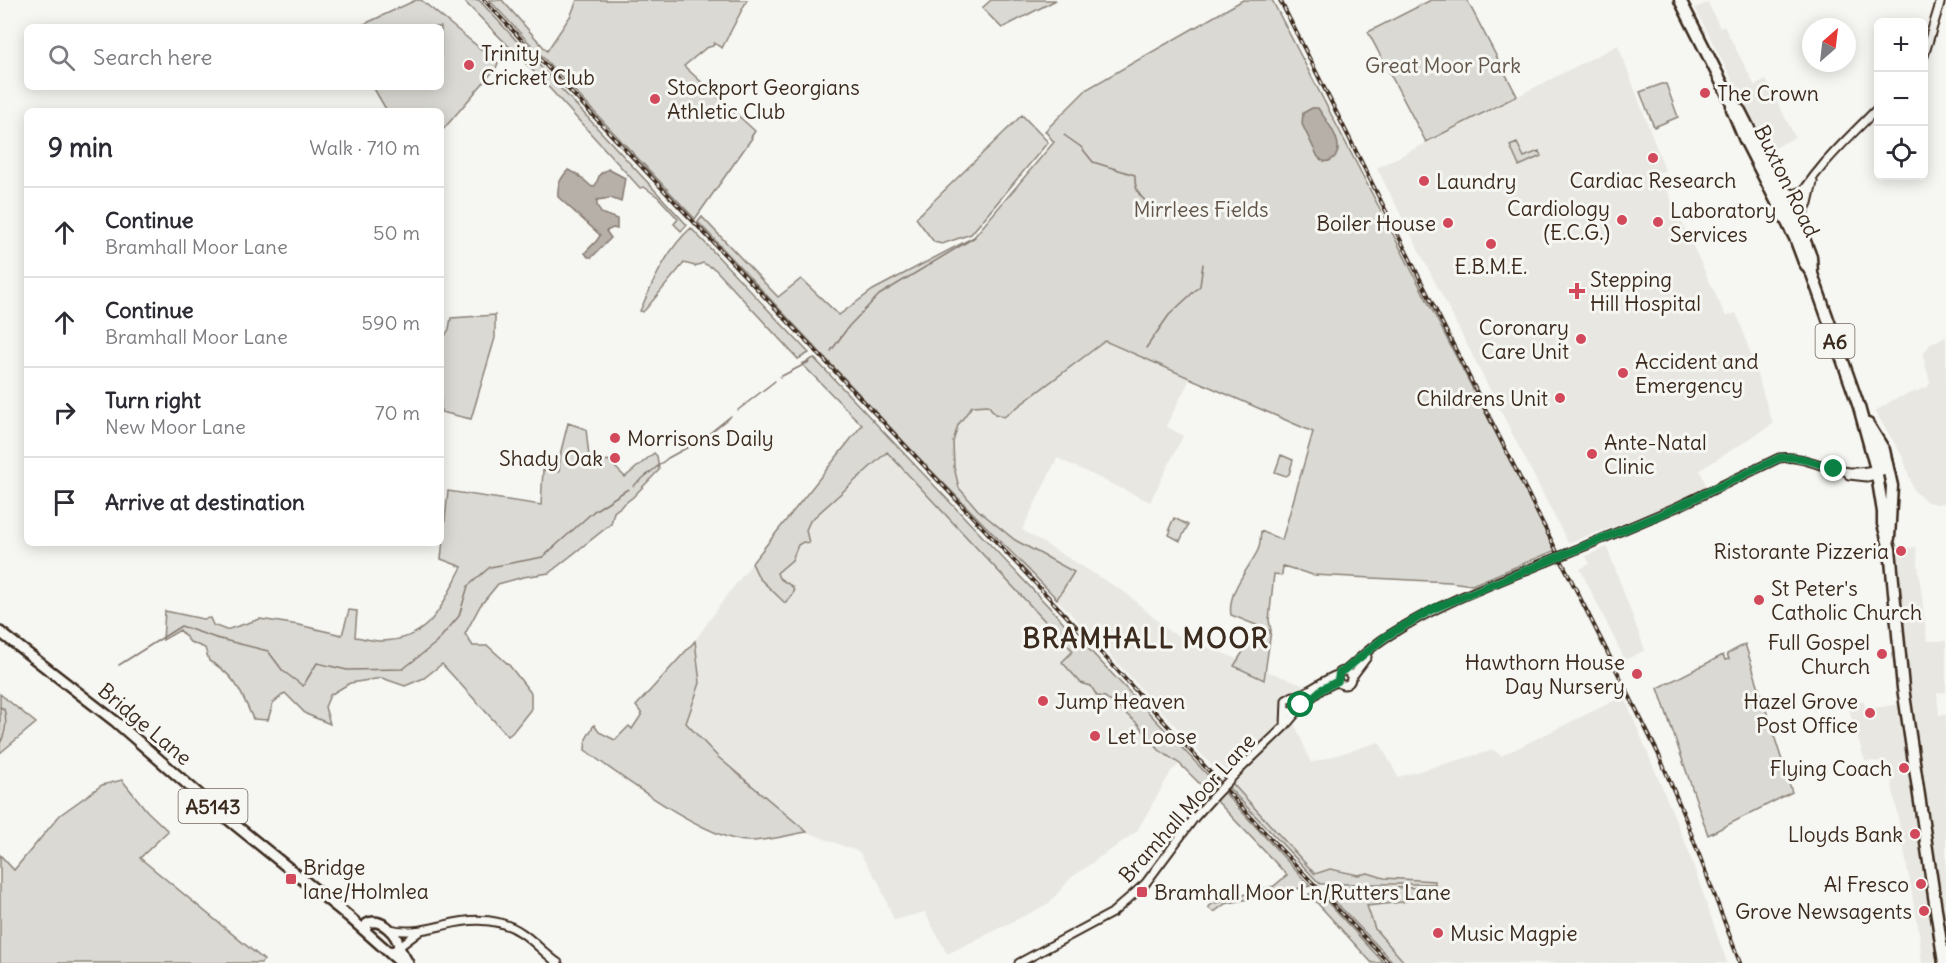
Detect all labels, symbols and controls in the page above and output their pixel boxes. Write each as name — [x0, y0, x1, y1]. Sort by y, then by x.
north arrow — [1802, 18, 1856, 72]
map controls — [1874, 18, 1928, 180]
button: + — [1874, 18, 1928, 72]
search box — [24, 24, 444, 90]
place label: Trinity Cricket Club — [481, 40, 595, 91]
icon: search — [45, 41, 78, 74]
text: Search here — [93, 43, 212, 71]
park label: Great Moor Park — [1365, 52, 1521, 79]
marker: Trinity Cricket Club — [462, 58, 476, 72]
button: − — [1874, 72, 1928, 126]
place label: Stockport Georgians Athletic Club — [667, 74, 860, 125]
place label: The Crown — [1717, 80, 1819, 107]
marker: The Crown — [1698, 86, 1712, 100]
marker: Stockport Georgians Athletic Club — [648, 92, 662, 106]
street label: Buxton Road — [1748, 120, 1826, 242]
button: locate — [1874, 126, 1928, 180]
text: 9 min — [48, 131, 113, 164]
text: Walk · 710 m — [309, 135, 420, 160]
marker: Cardiac Research — [1646, 151, 1660, 165]
place label: Cardiac Research — [1570, 167, 1736, 194]
place label: Laundry — [1436, 168, 1516, 195]
marker: Laundry — [1417, 174, 1431, 188]
place label: Cardiology (E.C.G.) — [1507, 195, 1610, 246]
park label: Mirrlees Fields — [1133, 196, 1269, 223]
place label: Laboratory Services — [1670, 197, 1776, 248]
text: Continue — [105, 206, 194, 234]
place label: Boiler House — [1316, 210, 1436, 237]
marker: Cardiology (E.C.G.) — [1615, 213, 1629, 227]
marker: Laboratory Services — [1651, 215, 1665, 229]
icon: ahead — [48, 216, 81, 249]
marker: Boiler House — [1441, 216, 1455, 230]
text: 50 m — [373, 220, 420, 245]
text: Bramhall Moor Lane — [105, 234, 288, 259]
marker: E.B.M.E. — [1484, 237, 1498, 251]
place label: E.B.M.E. — [1455, 253, 1527, 280]
place label: Stepping Hill Hospital — [1590, 266, 1701, 317]
marker: Stepping Hill Hospital — [1568, 282, 1586, 300]
text: Continue — [105, 296, 194, 324]
icon: ahead — [48, 306, 81, 339]
text: 590 m — [362, 310, 420, 335]
place label: Coronary Care Unit — [1479, 314, 1569, 365]
text: Bramhall Moor Lane — [105, 324, 288, 349]
road number: A6 — [1816, 324, 1854, 358]
marker: Coronary Care Unit — [1574, 332, 1588, 346]
place label: Accident and Emergency — [1635, 348, 1758, 399]
marker: Accident and Emergency — [1616, 366, 1630, 380]
place label: Childrens Unit — [1416, 385, 1548, 412]
text: Turn right — [105, 386, 201, 414]
marker: Childrens Unit — [1553, 391, 1567, 405]
icon: right — [48, 396, 81, 429]
text: 70 m — [375, 400, 420, 425]
text: New Moor Lane — [105, 414, 246, 439]
place label: Morrisons Daily — [627, 425, 774, 452]
place label: Ante-Natal Clinic — [1604, 429, 1707, 480]
marker: Morrisons Daily — [608, 431, 622, 445]
place label: Shady Oak — [499, 445, 603, 472]
marker: Ante-Natal Clinic — [1585, 447, 1599, 461]
marker: Shady Oak — [608, 451, 622, 465]
route end — [1820, 455, 1846, 481]
icon: arrive — [48, 486, 81, 519]
text: Arrive at destination — [105, 488, 305, 516]
place label: Ristorante Pizzeria — [1713, 538, 1889, 565]
marker: Ristorante Pizzeria — [1894, 544, 1908, 558]
place label: St Peter's Catholic Church — [1771, 575, 1922, 626]
marker: St Peter's Catholic Church — [1752, 593, 1766, 607]
district label: BRAMHALL MOOR — [1022, 621, 1270, 655]
place label: Full Gospel Church — [1768, 629, 1870, 680]
marker: Full Gospel Church — [1875, 647, 1889, 661]
place label: Hawthorn House Day Nursery — [1465, 649, 1625, 700]
marker: Hawthorn House Day Nursery — [1630, 667, 1644, 681]
street label: Bridge Lane — [93, 677, 197, 771]
place label: Jump Heaven — [1055, 688, 1185, 715]
place label: Hazel Grove Post Office — [1743, 688, 1858, 739]
route start — [1287, 691, 1313, 717]
marker: Jump Heaven — [1036, 694, 1050, 708]
marker: Hazel Grove Post Office — [1863, 706, 1877, 720]
place label: Let Loose — [1107, 723, 1197, 750]
street label: Bramhall Moor Lane — [1113, 728, 1261, 888]
marker: Let Loose — [1088, 729, 1102, 743]
place label: Flying Coach — [1770, 755, 1892, 782]
marker: Flying Coach — [1897, 761, 1911, 775]
road number: A5143 — [178, 789, 248, 823]
place label: Lloyds Bank — [1788, 821, 1903, 848]
marker: Lloyds Bank — [1908, 827, 1922, 841]
place label: Bridge lane/Holmlea — [303, 854, 429, 905]
place label: Al Fresco — [1824, 871, 1909, 898]
marker: Bridge lane/Holmlea — [284, 872, 298, 886]
marker: Al Fresco — [1914, 877, 1928, 891]
place label: Bramhall Moor Ln/Rutters Lane — [1154, 879, 1451, 906]
marker: Bramhall Moor Ln/Rutters Lane — [1135, 885, 1149, 899]
place label: Grove Newsagents — [1735, 898, 1912, 925]
marker: Grove Newsagents — [1917, 904, 1931, 918]
place label: Music Magpie — [1450, 920, 1578, 947]
marker: Music Magpie — [1431, 926, 1445, 940]

